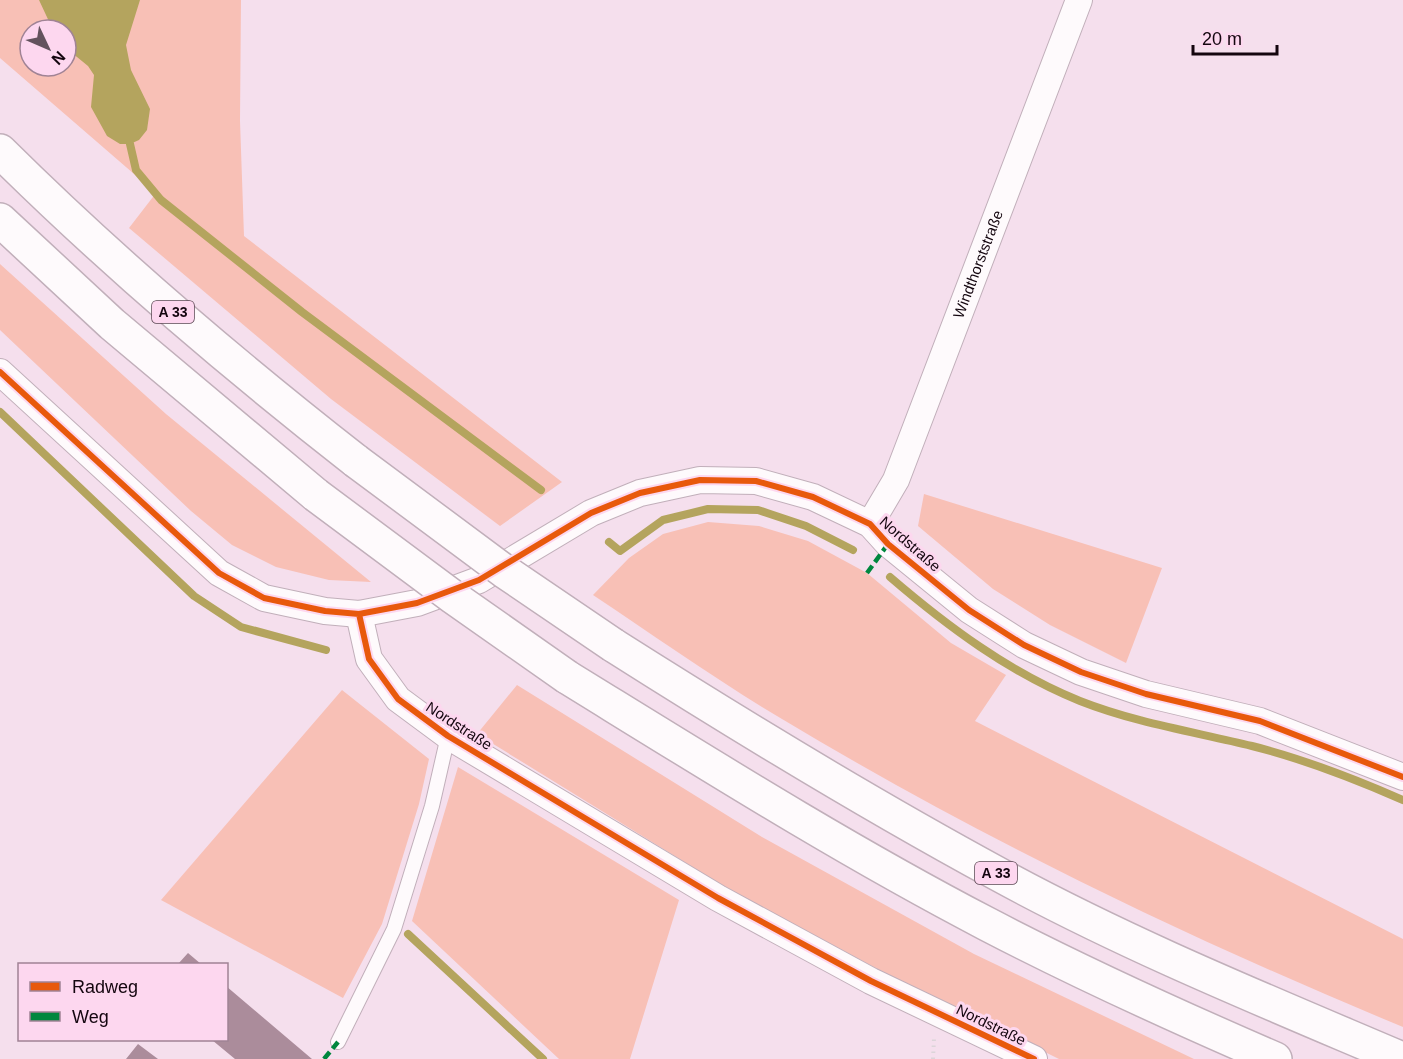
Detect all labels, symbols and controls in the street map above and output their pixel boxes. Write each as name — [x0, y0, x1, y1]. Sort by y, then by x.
north arrow — [18, 18, 78, 78]
scale bar — [1193, 18, 1277, 56]
text: 20 m — [1202, 29, 1242, 49]
text: N — [48, 48, 69, 68]
street label: Windthorststraße — [949, 208, 1006, 320]
road number: A 33 — [152, 301, 194, 323]
street label: Nordstraße — [876, 513, 944, 575]
street label: Nordstraße — [423, 698, 495, 753]
road number: A 33 — [975, 862, 1017, 884]
legend — [18, 963, 228, 1041]
text: Radweg — [72, 977, 138, 997]
street label: Nordstraße — [954, 1000, 1029, 1049]
text: Weg — [72, 1007, 109, 1027]

